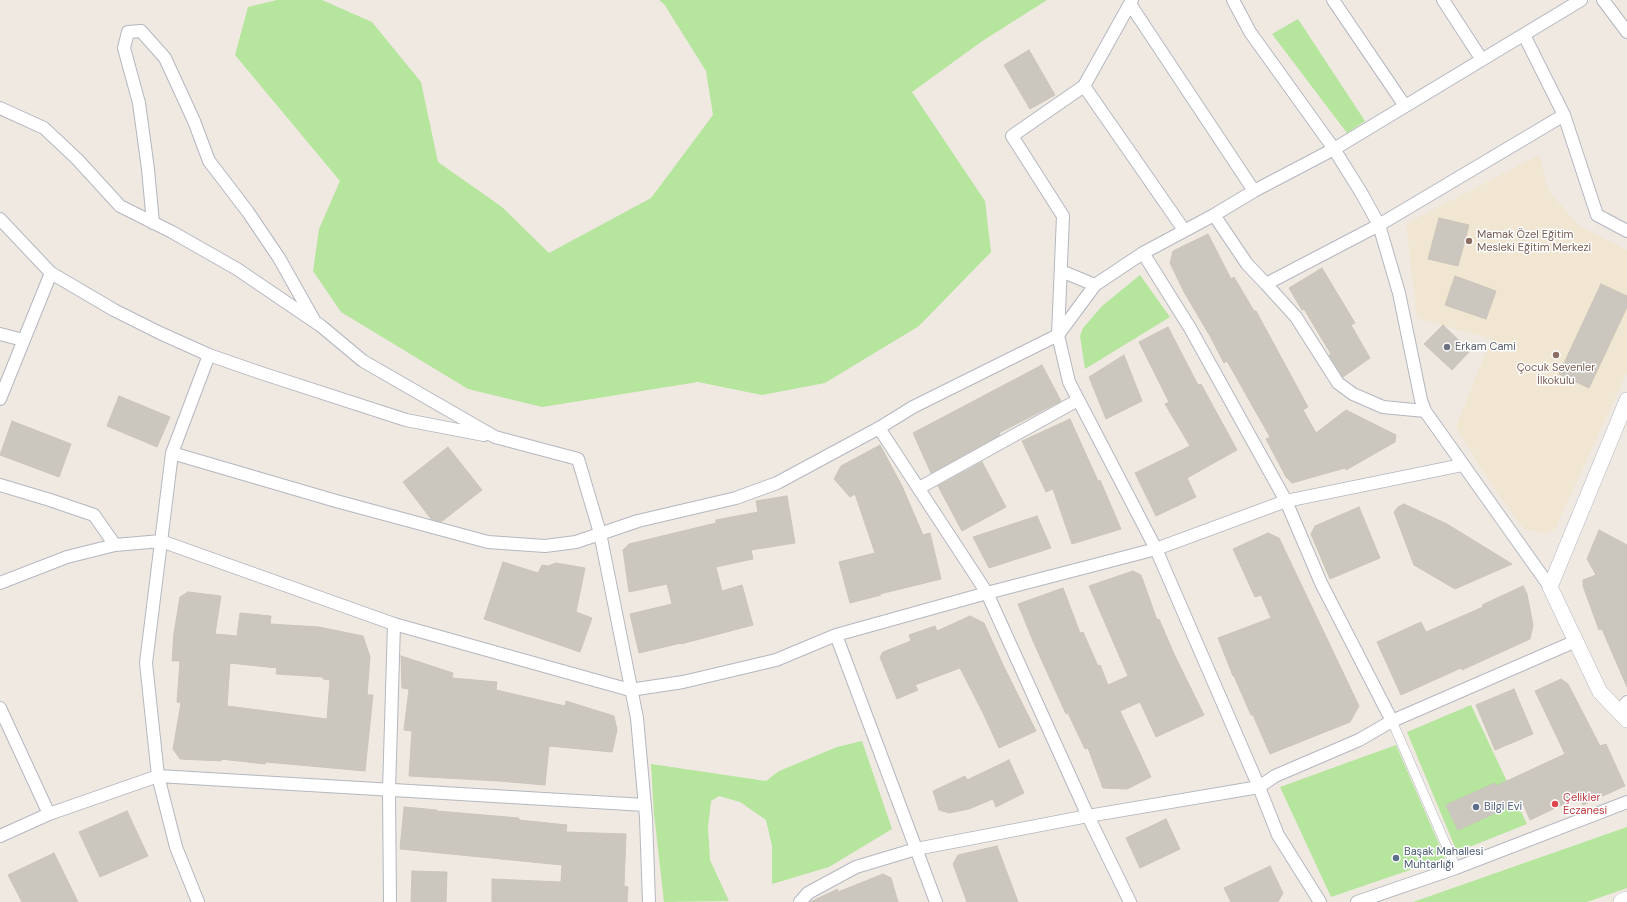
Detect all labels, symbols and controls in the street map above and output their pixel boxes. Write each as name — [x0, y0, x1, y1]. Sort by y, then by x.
place label: Mamak Özel Eğitim Mesleki Eğitim Merkezi — [1477, 228, 1591, 254]
marker: Mamak Özel Eğitim Mesleki Eğitim Merkezi — [1464, 236, 1474, 246]
place label: Erkam Cami — [1455, 340, 1516, 354]
marker: Erkam Cami — [1442, 342, 1452, 352]
marker: Çocuk Sevenler İlkokulu — [1551, 350, 1561, 360]
place label: Çocuk Sevenler İlkokulu — [1517, 361, 1595, 387]
place label: Çelikler Eczanesi — [1563, 791, 1607, 817]
marker: Çelikler Eczanesi — [1550, 799, 1560, 809]
place label: Bilgi Evi — [1484, 800, 1522, 814]
marker: Bilgi Evi — [1471, 802, 1481, 812]
place label: Başak Mahallesi Muhtarlığı — [1404, 845, 1483, 871]
marker: Başak Mahallesi Muhtarlığı — [1391, 853, 1401, 863]

